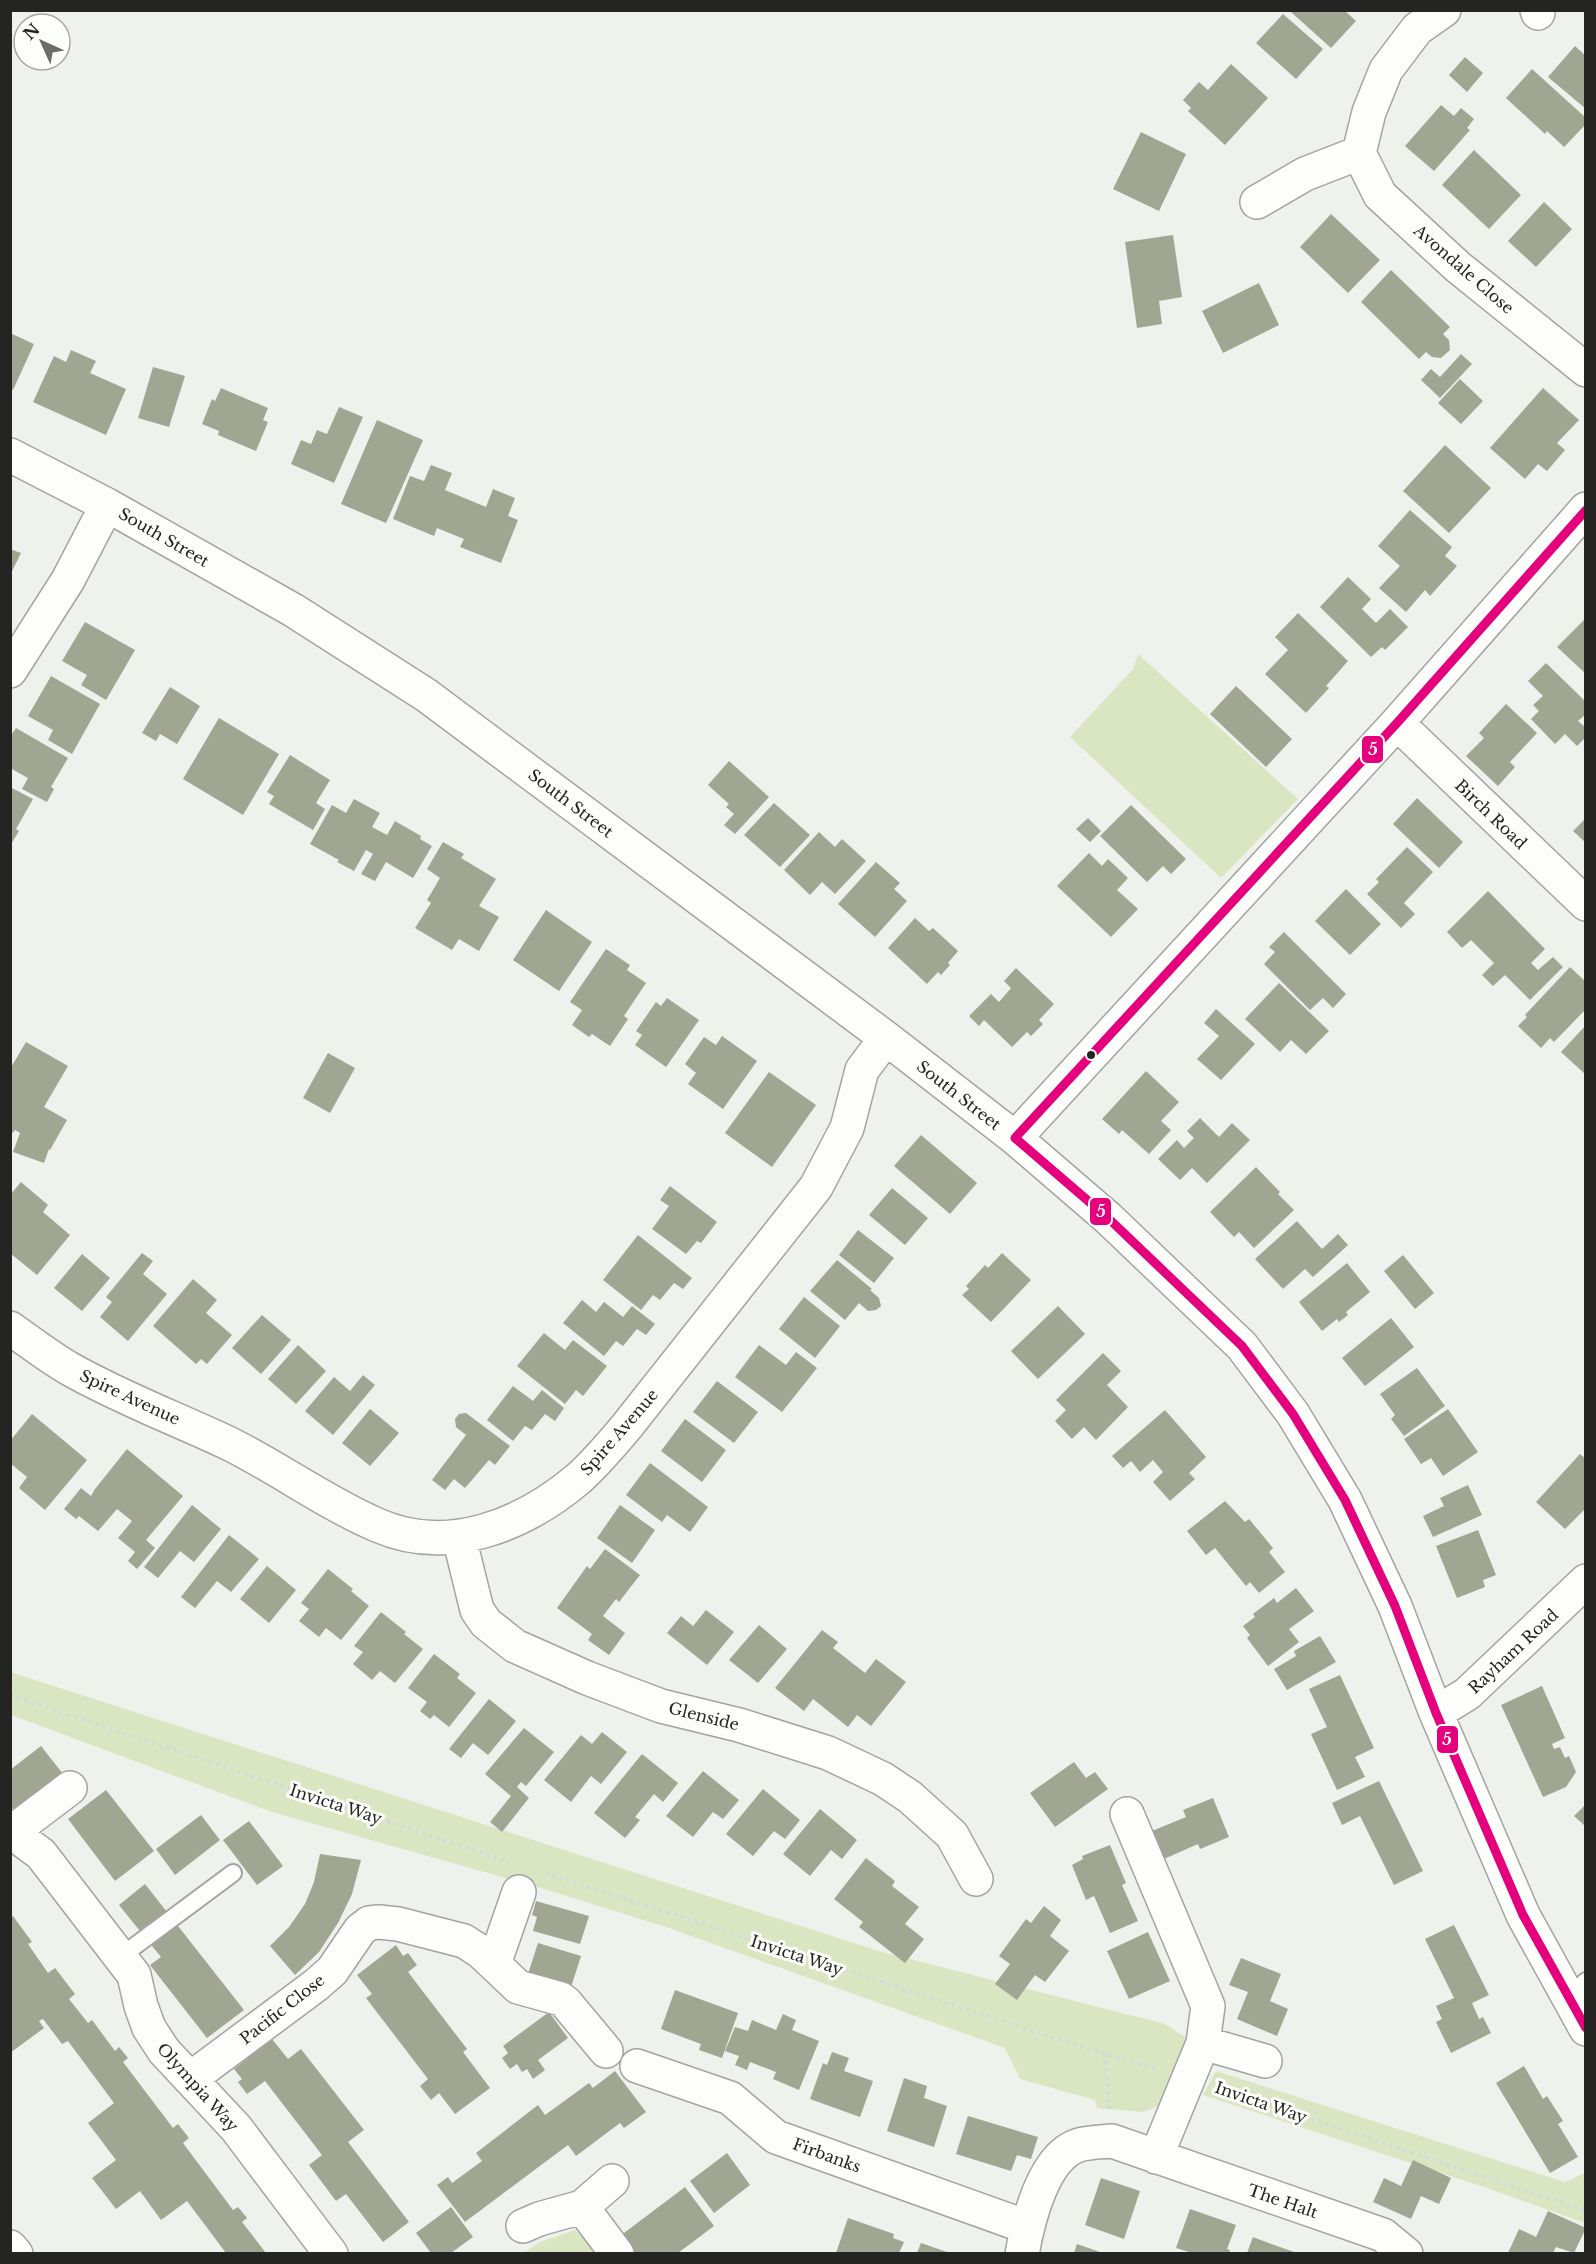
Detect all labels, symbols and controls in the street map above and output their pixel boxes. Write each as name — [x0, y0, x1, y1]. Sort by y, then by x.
north arrow — [12, 12, 72, 72]
text: N — [19, 19, 44, 44]
street label: Avondale Close — [1409, 220, 1518, 318]
street label: South Street — [115, 503, 213, 571]
line badge: 5 — [1361, 735, 1384, 764]
text: 5 — [1368, 739, 1378, 759]
street label: South Street — [525, 765, 617, 841]
street label: Birch Road — [1451, 775, 1531, 853]
unlabelled marker — [1085, 1049, 1097, 1061]
street label: South Street — [913, 1056, 1005, 1134]
line badge: 5 — [1089, 1197, 1112, 1226]
text: 5 — [1096, 1201, 1106, 1221]
street label: Spire Avenue — [77, 1365, 183, 1429]
street label: Spire Avenue — [576, 1385, 662, 1479]
street label: Rayham Road — [1464, 1604, 1562, 1698]
street label: Glenside — [667, 1698, 741, 1734]
line badge: 5 — [1436, 1725, 1459, 1754]
text: 5 — [1442, 1729, 1452, 1749]
street label: Invicta Way — [287, 1780, 385, 1829]
street label: Invicta Way — [748, 1931, 846, 1980]
street label: Pacific Close — [236, 1970, 328, 2048]
street label: Olympia Way — [153, 2038, 244, 2136]
street label: Invicta Way — [1212, 2077, 1310, 2127]
street label: Firbanks — [790, 2133, 864, 2177]
street label: The Halt — [1245, 2180, 1321, 2222]

